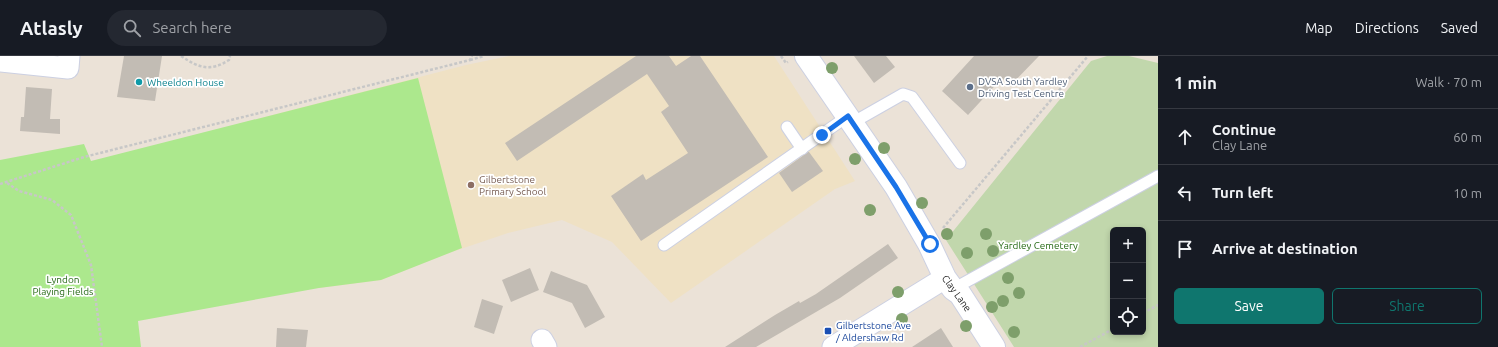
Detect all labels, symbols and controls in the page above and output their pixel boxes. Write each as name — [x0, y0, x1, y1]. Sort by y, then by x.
search box — [107, 10, 387, 46]
text: Atlasly — [20, 17, 83, 39]
icon: search — [121, 17, 143, 39]
text: Search here — [153, 19, 232, 36]
text: Map — [1305, 20, 1333, 36]
text: Directions — [1355, 20, 1419, 36]
text: Saved — [1441, 20, 1478, 36]
text: 1 min — [1174, 73, 1217, 92]
text: Walk · 70 m — [1416, 75, 1482, 89]
place label: DVSA South Yardley Driving Test Centre — [978, 76, 1067, 99]
marker: Wheeldon House — [134, 77, 144, 87]
place label: Wheeldon House — [147, 77, 224, 88]
marker: DVSA South Yardley Driving Test Centre — [965, 82, 975, 92]
text: Continue — [1212, 121, 1276, 138]
route end — [813, 126, 831, 144]
icon: ahead — [1174, 126, 1196, 148]
text: 60 m — [1453, 130, 1482, 144]
text: Clay Lane — [1212, 138, 1267, 152]
place label: Gilbertstone Primary School — [479, 174, 546, 197]
marker: Gilbertstone Primary School — [466, 180, 476, 190]
icon: left — [1174, 182, 1196, 204]
text: Turn left — [1212, 184, 1273, 201]
text: 10 m — [1453, 186, 1482, 200]
map controls — [1110, 227, 1146, 335]
button: + — [1110, 227, 1146, 263]
route start — [921, 235, 939, 253]
icon: arrive — [1174, 238, 1196, 260]
park label: Yardley Cemetery — [998, 240, 1078, 251]
text: Arrive at destination — [1212, 240, 1358, 257]
button: − — [1110, 263, 1146, 299]
street label: Clay Lane — [940, 273, 974, 314]
park label: Lyndon Playing Fields — [33, 274, 93, 297]
button: Save — [1174, 288, 1324, 324]
button: Share — [1332, 288, 1482, 324]
button: locate — [1110, 299, 1146, 335]
place label: Gilbertstone Ave / Aldershaw Rd — [835, 320, 911, 343]
marker: Gilbertstone Ave / Aldershaw Rd — [823, 326, 833, 336]

